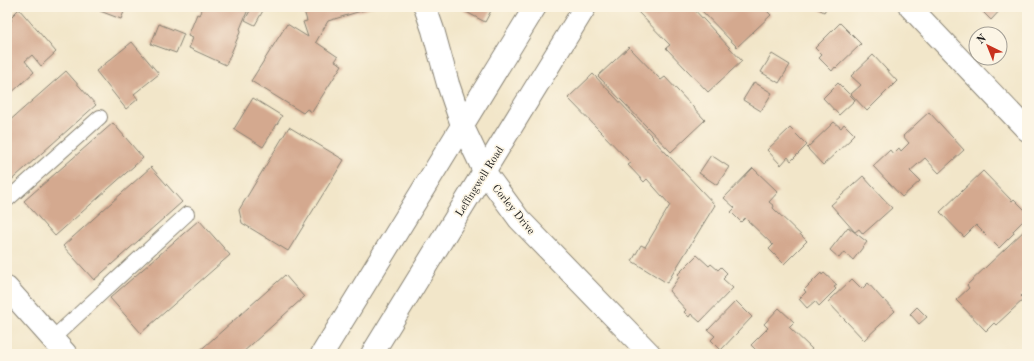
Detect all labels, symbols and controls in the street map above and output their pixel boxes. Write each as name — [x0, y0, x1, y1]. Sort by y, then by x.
north arrow — [968, 26, 1008, 66]
text: N — [975, 32, 989, 47]
street label: Leffingwell Road — [454, 145, 506, 219]
street label: Corley Drive — [489, 183, 536, 237]

